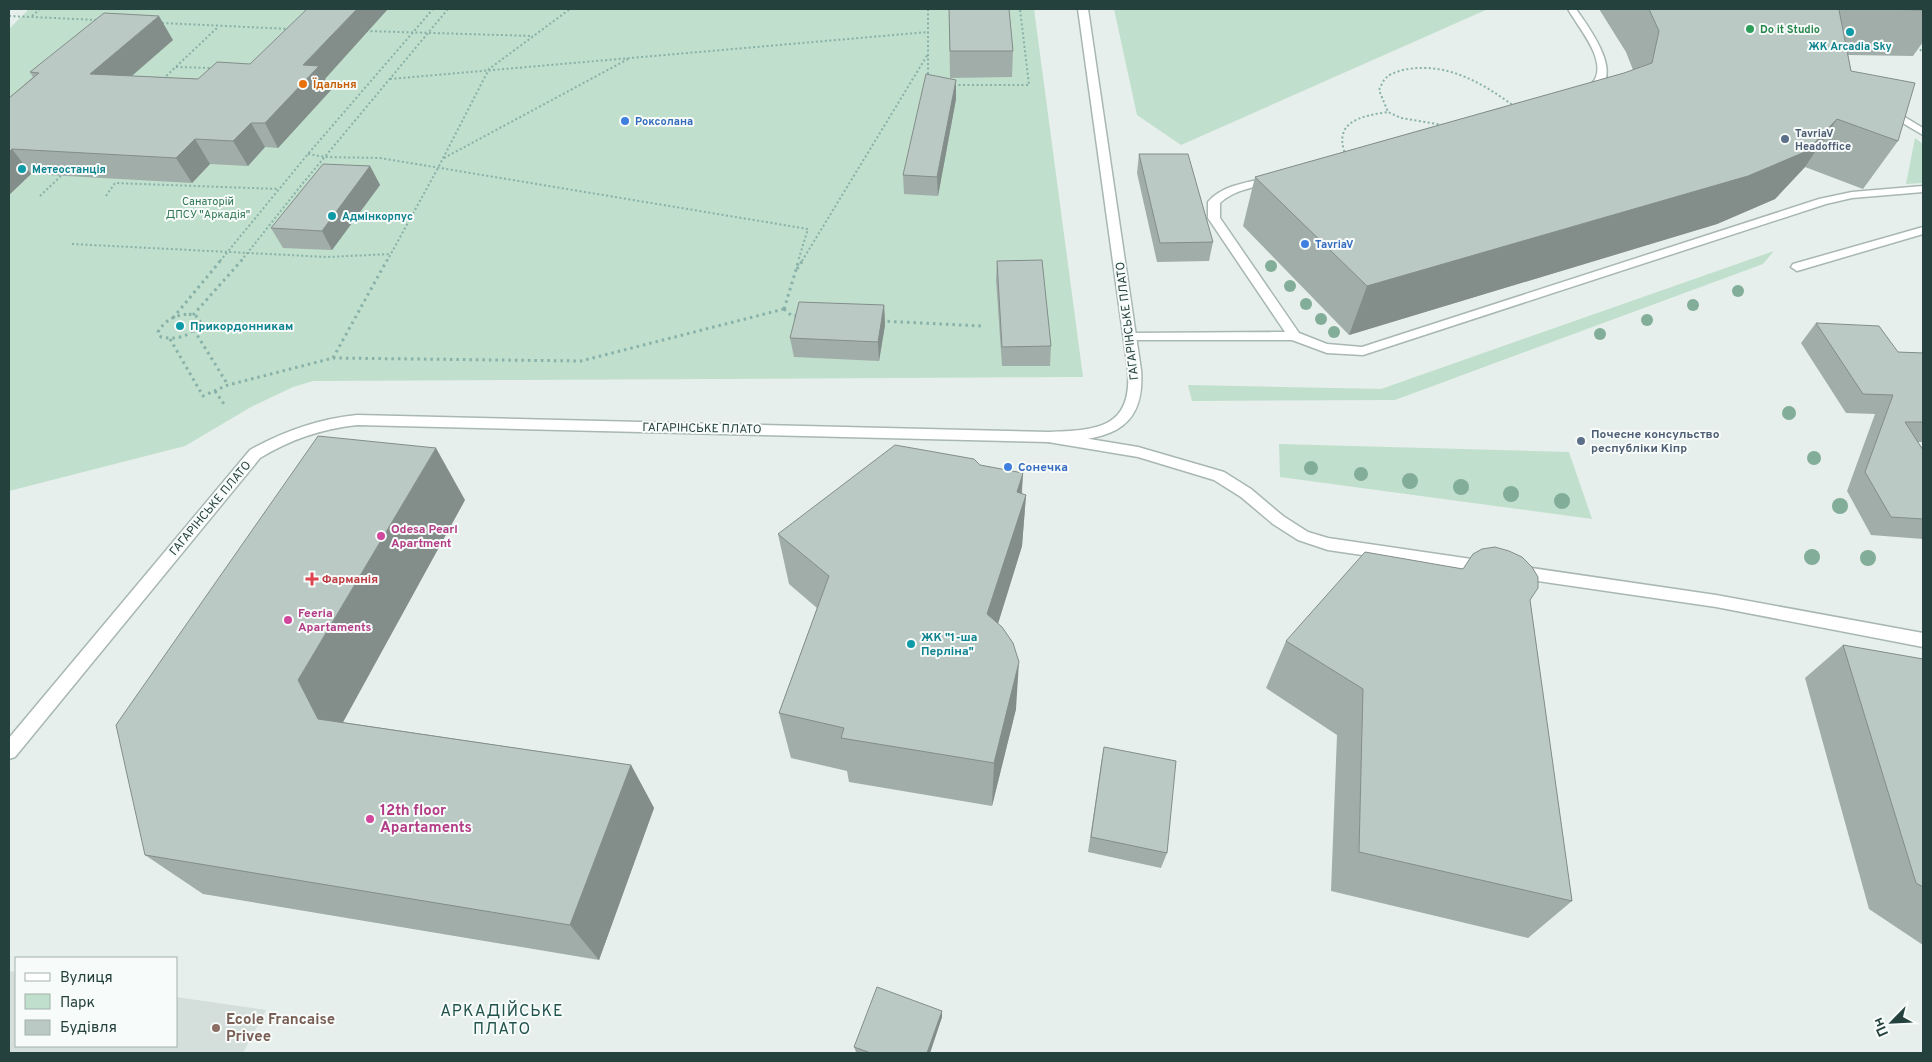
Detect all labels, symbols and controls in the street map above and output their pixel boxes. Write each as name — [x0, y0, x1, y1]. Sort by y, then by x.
marker: Do it Studio — [1744, 23, 1756, 35]
place label: Do it Studio — [1760, 23, 1820, 37]
marker: ЖК Arcadia Sky — [1844, 26, 1856, 38]
place label: ЖК Arcadia Sky — [1808, 40, 1892, 54]
place label: Їдальня — [312, 77, 357, 92]
marker: Їдальня — [297, 78, 309, 90]
marker: Роксолана — [619, 115, 631, 127]
place label: Роксолана — [635, 115, 693, 129]
place label: TavriaV Headoffice — [1795, 127, 1851, 154]
marker: TavriaV Headoffice — [1779, 133, 1791, 145]
marker: Метеостанція — [16, 163, 28, 175]
place label: Метеостанція — [32, 163, 106, 177]
park label: Санаторій ДПСУ "Аркадія" — [166, 195, 250, 222]
marker: Адмінкорпус — [326, 210, 338, 222]
place label: Адмінкорпус — [342, 210, 413, 224]
marker: TavriaV — [1299, 238, 1311, 250]
place label: TavriaV — [1315, 238, 1354, 252]
street label: ГАГАРІНСЬКЕ ПЛАТО — [1113, 261, 1143, 381]
place label: Прикордонникам — [190, 319, 293, 335]
marker: Прикордонникам — [174, 320, 186, 332]
street label: ГАГАРІНСЬКЕ ПЛАТО — [642, 420, 762, 438]
place label: Почесне консульство республіки Кіпр — [1591, 427, 1720, 457]
marker: Почесне консульство республіки Кіпр — [1575, 435, 1587, 447]
street label: ГАГАРІНСЬКЕ ПЛАТО — [166, 458, 255, 559]
place label: Сонечка — [1018, 460, 1068, 476]
marker: Сонечка — [1002, 461, 1014, 473]
place label: Odesa Pearl Apartment — [391, 522, 458, 552]
marker: Odesa Pearl Apartment — [375, 530, 387, 542]
place label: Фарманія — [322, 572, 378, 588]
marker: Фарманія — [306, 573, 318, 585]
place label: Feeria Apartaments — [298, 606, 372, 636]
marker: Feeria Apartaments — [282, 614, 294, 626]
place label: ЖК "1-ша Перліна" — [921, 630, 977, 660]
marker: ЖК "1-ша Перліна" — [905, 638, 917, 650]
place label: 12th floor Apartaments — [380, 802, 472, 838]
marker: 12th floor Apartaments — [364, 813, 376, 825]
legend — [15, 957, 178, 1047]
text: Вулиця — [60, 969, 113, 988]
text: Парк — [60, 994, 95, 1013]
north arrow — [1867, 997, 1917, 1047]
district label: АРКАДІЙСЬКЕ ПЛАТО — [440, 1000, 564, 1040]
place label: Ecole Francaise Privee — [226, 1011, 335, 1047]
text: Пн — [1870, 1015, 1893, 1039]
text: Будівля — [60, 1019, 117, 1038]
marker: Ecole Francaise Privee — [210, 1022, 222, 1034]

